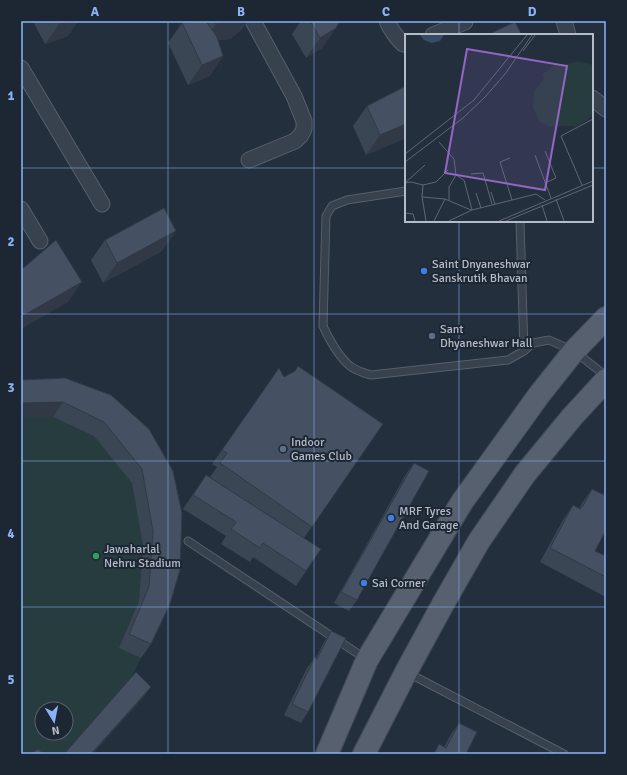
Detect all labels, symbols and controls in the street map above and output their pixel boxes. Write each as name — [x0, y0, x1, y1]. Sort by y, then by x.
text: A — [91, 4, 100, 20]
text: B — [237, 4, 245, 20]
text: C — [382, 4, 390, 20]
text: D — [528, 4, 537, 20]
inset map — [405, 34, 593, 222]
text: 1 — [7, 88, 15, 104]
text: 2 — [7, 234, 15, 250]
place label: Saint Dnyaneshwar Sanskrutik Bhavan — [432, 257, 531, 286]
marker: Saint Dnyaneshwar Sanskrutik Bhavan — [419, 266, 429, 276]
place label: Sant Dhyaneshwar Hall — [440, 322, 533, 351]
marker: Sant Dhyaneshwar Hall — [427, 331, 437, 341]
text: 3 — [7, 380, 15, 396]
place label: Indoor Games Club — [291, 435, 352, 464]
marker: Indoor Games Club — [278, 444, 288, 454]
place label: MRF Tyres And Garage — [399, 504, 458, 533]
marker: MRF Tyres And Garage — [386, 513, 396, 523]
text: 4 — [7, 526, 15, 542]
place label: Jawaharlal Nehru Stadium — [104, 542, 181, 571]
marker: Jawaharlal Nehru Stadium — [91, 551, 101, 561]
place label: Sai Corner — [372, 576, 426, 591]
marker: Sai Corner — [359, 578, 369, 588]
text: 5 — [7, 672, 15, 688]
north arrow — [34, 701, 74, 741]
text: N — [51, 723, 61, 737]

